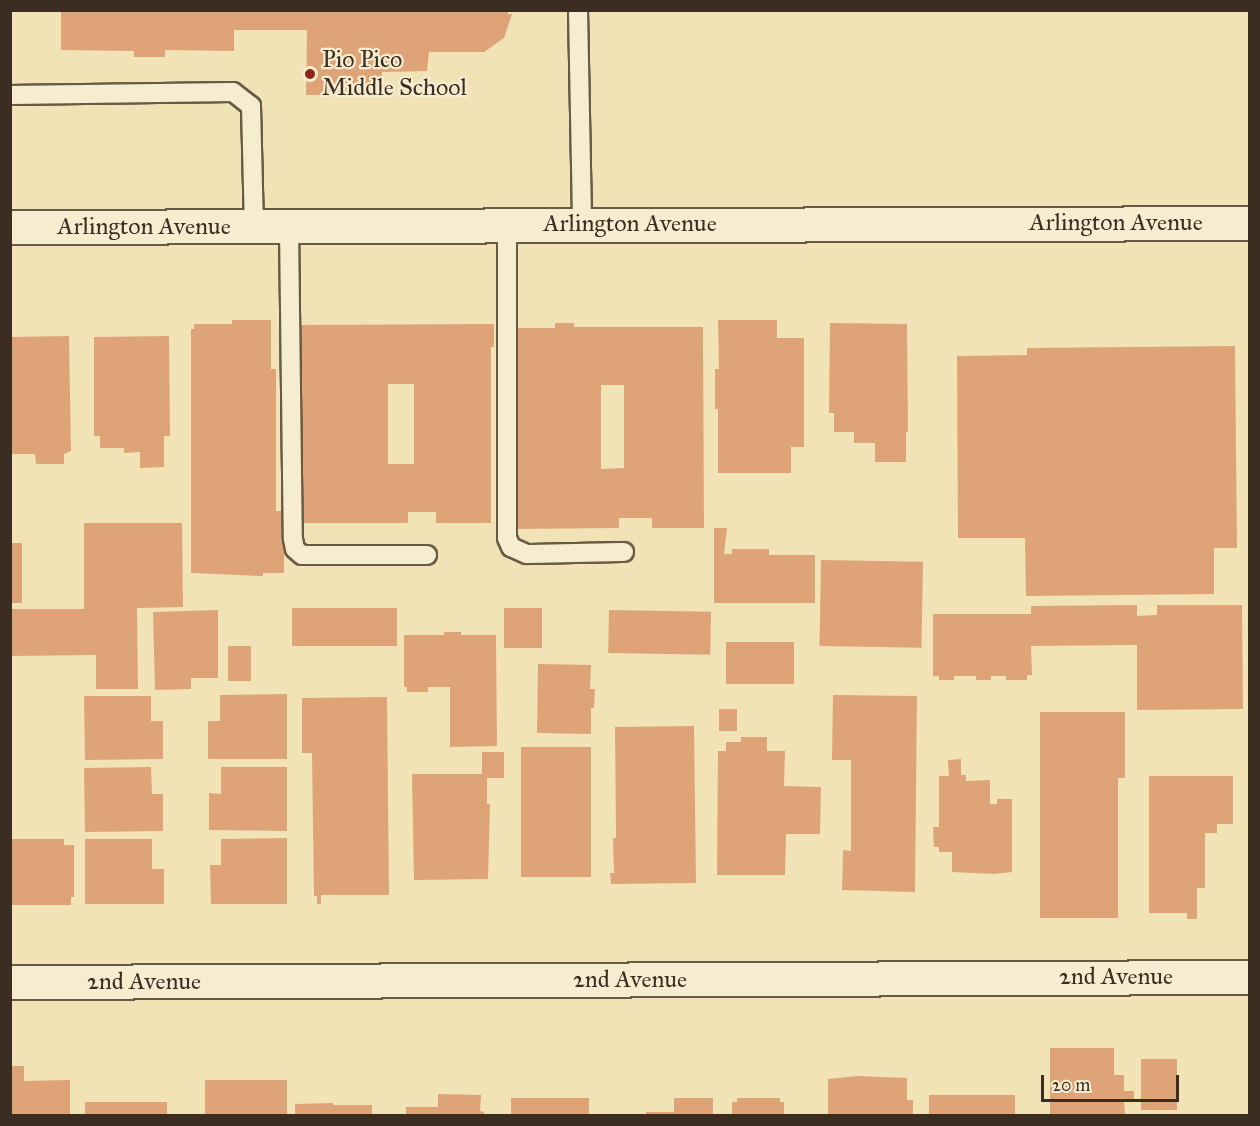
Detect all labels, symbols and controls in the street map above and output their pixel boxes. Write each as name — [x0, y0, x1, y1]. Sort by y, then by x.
place label: Pio Pico Middle School — [322, 46, 467, 102]
marker: Pio Pico Middle School — [303, 67, 317, 81]
street label: Arlington Avenue — [1029, 209, 1203, 237]
street label: Arlington Avenue — [543, 210, 717, 238]
street label: Arlington Avenue — [57, 213, 231, 241]
street label: 2nd Avenue — [1059, 963, 1173, 991]
street label: 2nd Avenue — [573, 966, 687, 994]
street label: 2nd Avenue — [87, 968, 201, 996]
scale bar — [1044, 1063, 1182, 1101]
text: 20 m — [1052, 1074, 1090, 1096]

